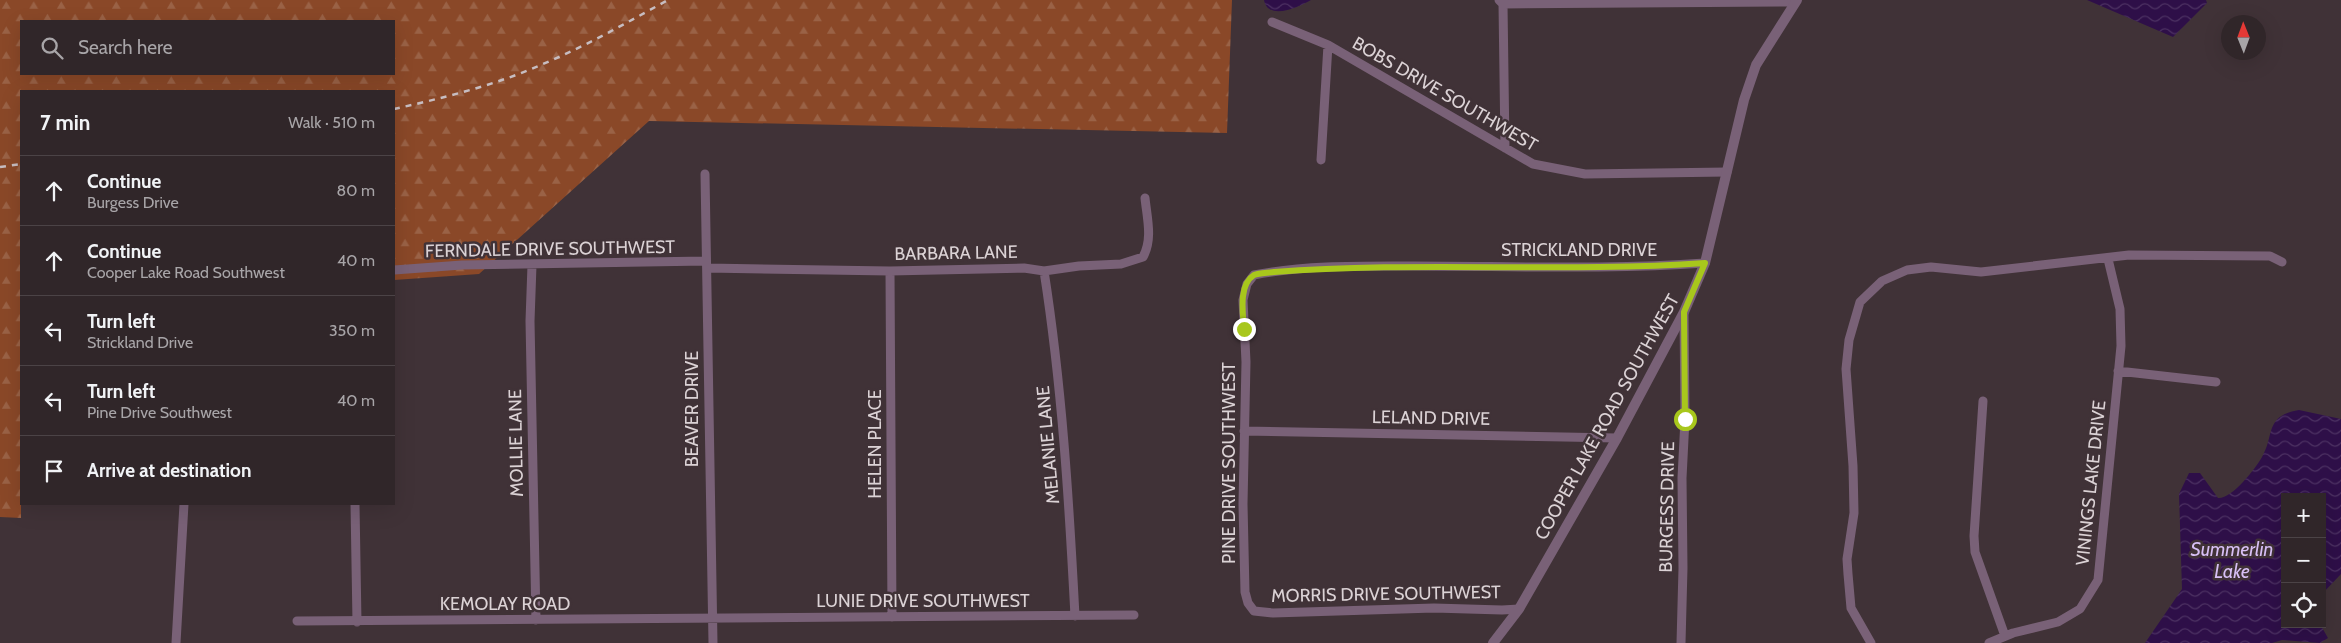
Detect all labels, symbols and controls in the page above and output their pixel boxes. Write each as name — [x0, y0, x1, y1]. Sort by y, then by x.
north arrow — [2221, 15, 2266, 60]
search box — [20, 20, 395, 75]
street label: BOBS DRIVE SOUTHWEST — [1348, 32, 1542, 156]
icon: search — [38, 34, 66, 62]
text: Search here — [78, 36, 172, 59]
text: 7 min — [40, 110, 90, 135]
text: Walk · 510 m — [288, 113, 375, 132]
text: Continue — [87, 170, 161, 193]
icon: ahead — [40, 177, 68, 205]
text: 80 m — [337, 181, 375, 200]
text: Burgess Drive — [87, 193, 179, 212]
street label: FERNDALE DRIVE SOUTHWEST — [425, 236, 676, 262]
street label: STRICKLAND DRIVE — [1501, 239, 1657, 261]
text: Continue — [87, 240, 161, 263]
street label: BARBARA LANE — [894, 241, 1018, 265]
icon: ahead — [40, 247, 68, 275]
text: 40 m — [337, 251, 375, 270]
text: Cooper Lake Road Southwest — [87, 263, 285, 282]
street label: COOPER LAKE ROAD SOUTHWEST — [1530, 290, 1684, 544]
text: Turn left — [87, 310, 155, 333]
icon: left — [40, 317, 68, 345]
route end — [1233, 318, 1256, 341]
text: 350 m — [329, 321, 375, 340]
text: Strickland Drive — [87, 333, 193, 352]
street label: BEAVER DRIVE — [681, 351, 703, 467]
street label: PINE DRIVE SOUTHWEST — [1218, 362, 1240, 564]
text: Turn left — [87, 380, 155, 403]
street label: MELANIE LANE — [1032, 385, 1064, 505]
icon: left — [40, 387, 68, 415]
street label: MOLLIE LANE — [504, 389, 528, 497]
street label: HELEN PLACE — [864, 389, 886, 499]
text: 40 m — [337, 391, 375, 410]
street label: VININGS LAKE DRIVE — [2071, 399, 2111, 567]
text: Pine Drive Southwest — [87, 403, 232, 422]
street label: LELAND DRIVE — [1372, 406, 1490, 430]
route start — [1674, 408, 1697, 431]
street label: BURGESS DRIVE — [1655, 441, 1679, 573]
icon: arrive — [40, 457, 68, 485]
text: Arrive at destination — [87, 459, 251, 482]
map controls — [2281, 493, 2326, 628]
button: + — [2281, 493, 2326, 538]
water label: Summerlin Lake — [2191, 538, 2273, 583]
button: − — [2281, 538, 2326, 583]
street label: MORRIS DRIVE SOUTHWEST — [1271, 581, 1501, 607]
button: locate — [2281, 583, 2326, 628]
street label: LUNIE DRIVE SOUTHWEST — [816, 590, 1030, 612]
street label: KEMOLAY ROAD — [440, 593, 570, 615]

